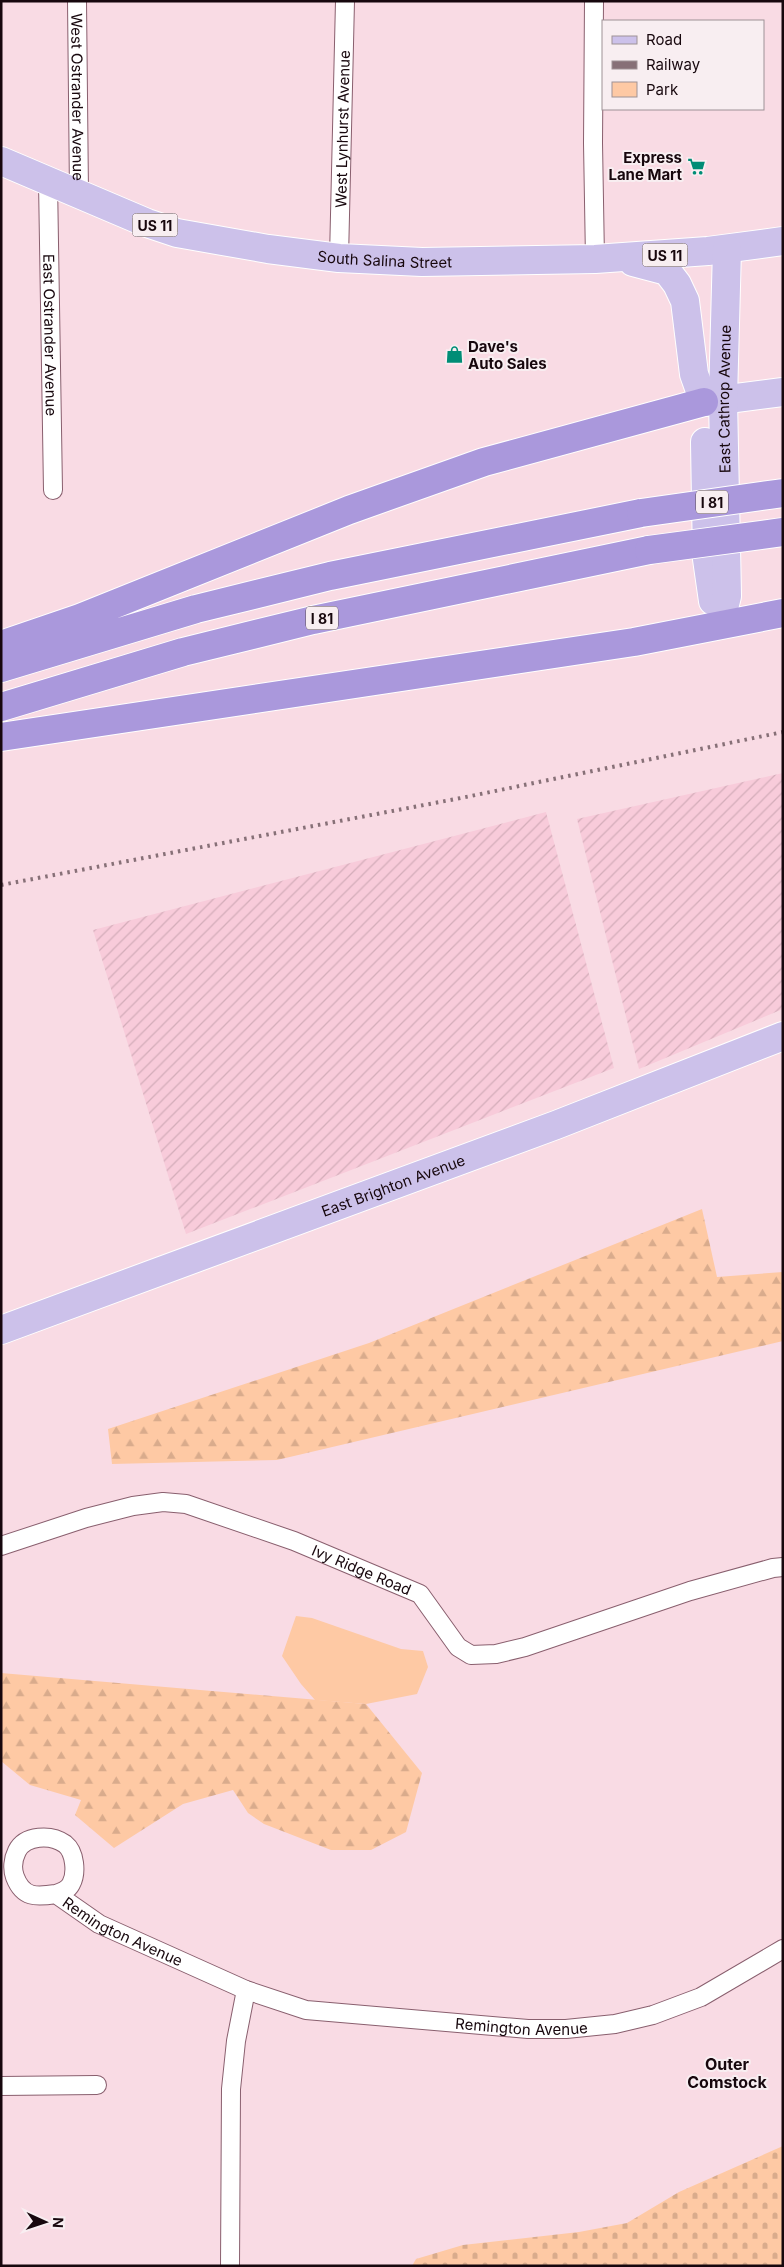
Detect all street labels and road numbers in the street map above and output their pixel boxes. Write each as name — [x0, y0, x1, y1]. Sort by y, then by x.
street label: West Ostrander Avenue — [68, 13, 88, 181]
street label: West Lynhurst Avenue — [331, 50, 353, 208]
road number: US 11 — [132, 214, 178, 236]
road number: US 11 — [642, 244, 688, 266]
street label: South Salina Street — [316, 246, 452, 272]
street label: East Ostrander Avenue — [40, 254, 61, 416]
street label: East Cathrop Avenue — [713, 325, 734, 473]
road number: I 81 — [696, 491, 728, 514]
road number: I 81 — [306, 606, 338, 630]
street label: East Brighton Avenue — [319, 1150, 467, 1220]
street label: Ivy Ridge Road — [309, 1540, 414, 1599]
street label: Remington Avenue — [59, 1892, 186, 1970]
street label: Remington Avenue — [455, 2013, 589, 2039]

